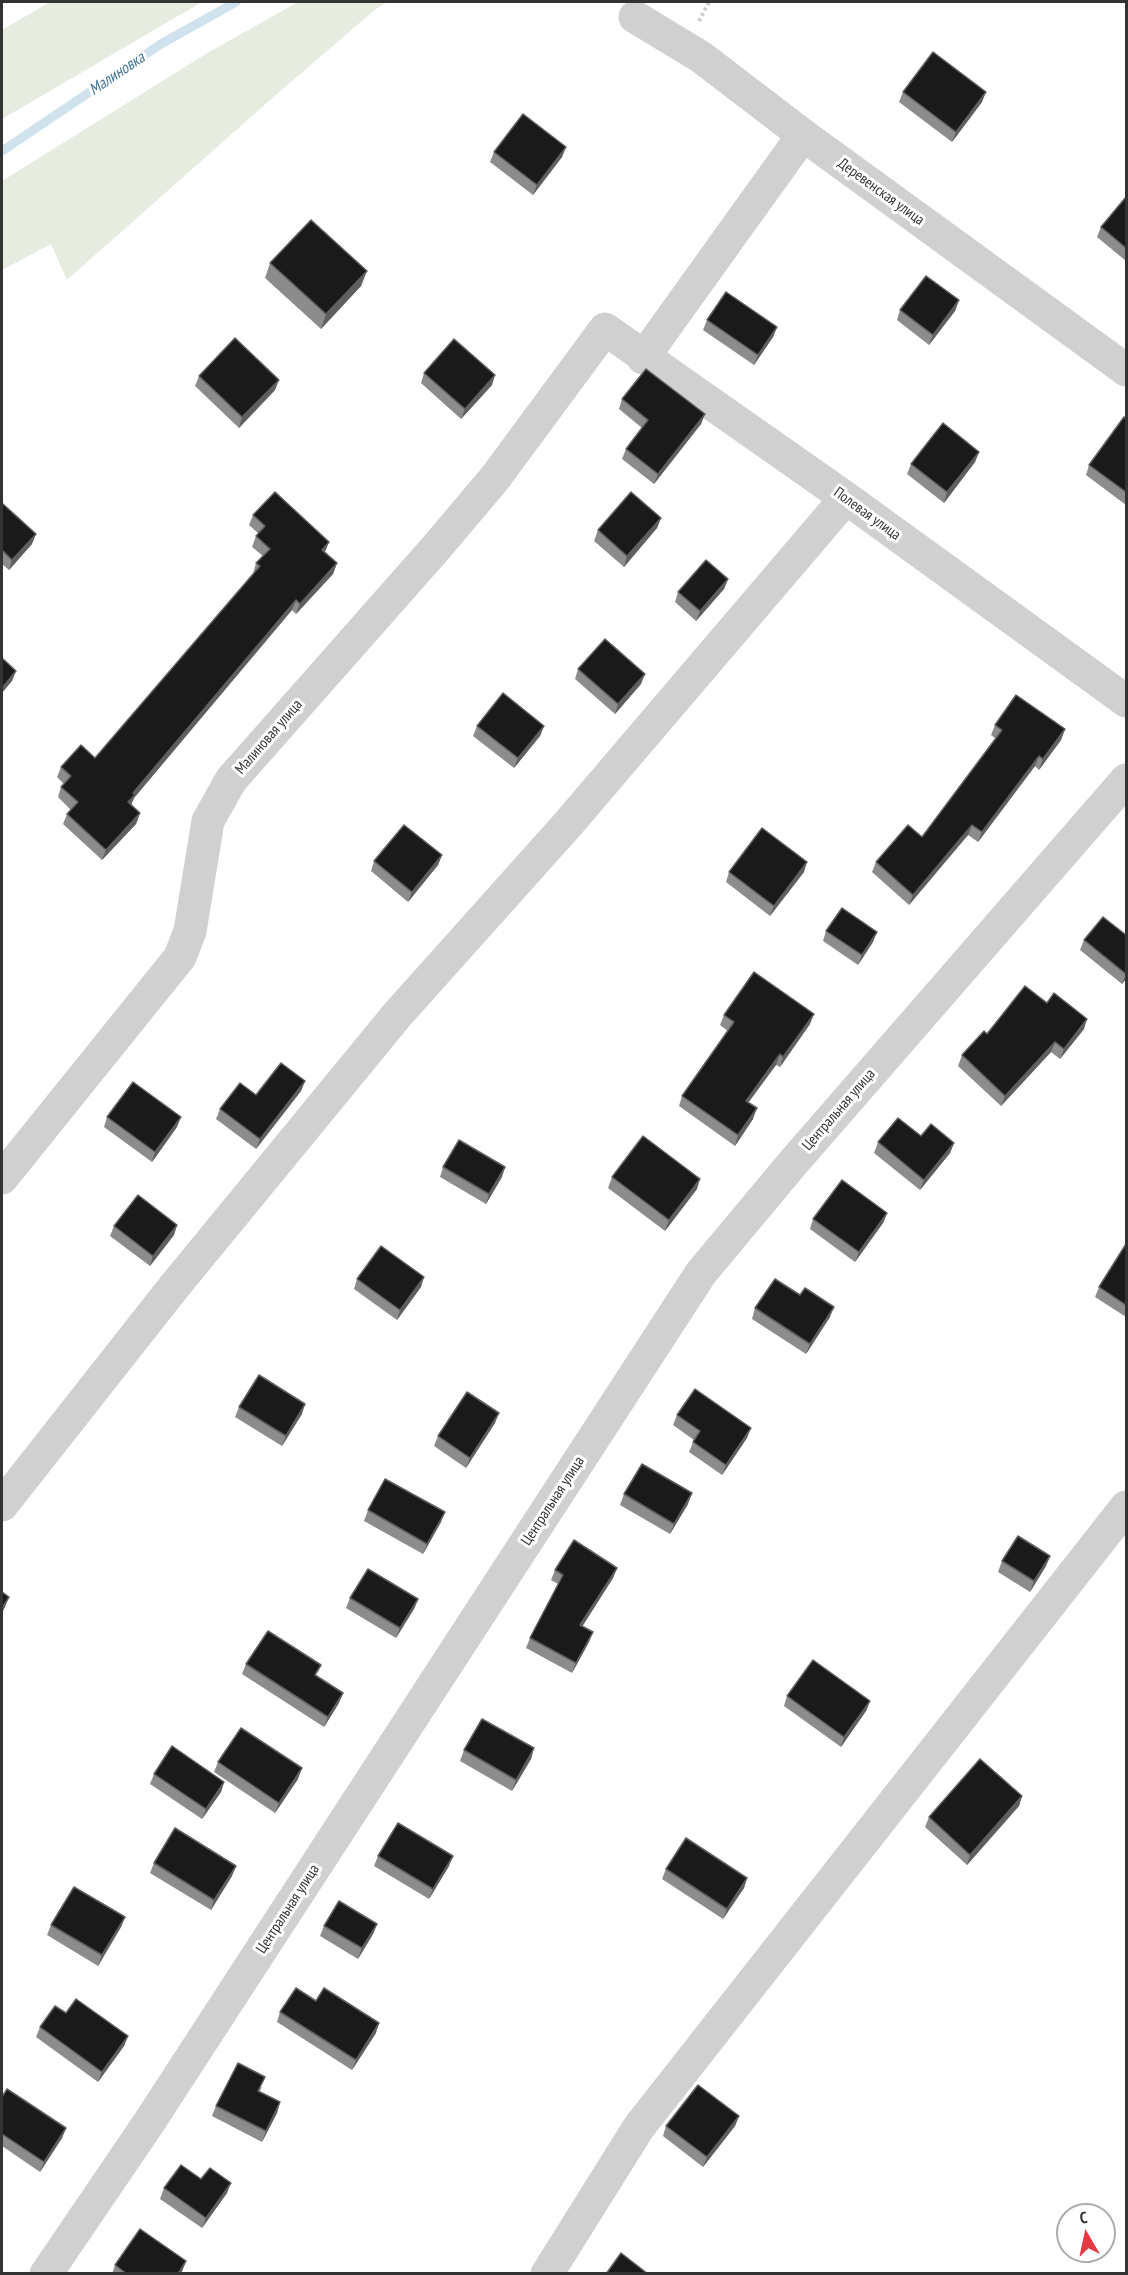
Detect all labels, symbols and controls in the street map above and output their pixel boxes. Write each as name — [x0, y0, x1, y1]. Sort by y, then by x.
water label: Малиновка — [86, 48, 148, 100]
street label: Деревенская улица — [834, 155, 928, 229]
street label: Полевая улица — [830, 484, 904, 544]
street label: Малиновая улица — [232, 696, 306, 778]
street label: Центральная улица — [799, 1066, 879, 1154]
street label: Центральная улица — [518, 1453, 588, 1549]
street label: Центральная улица — [253, 1861, 323, 1957]
north arrow — [1056, 2203, 1116, 2263]
text: С — [1078, 2207, 1089, 2228]

